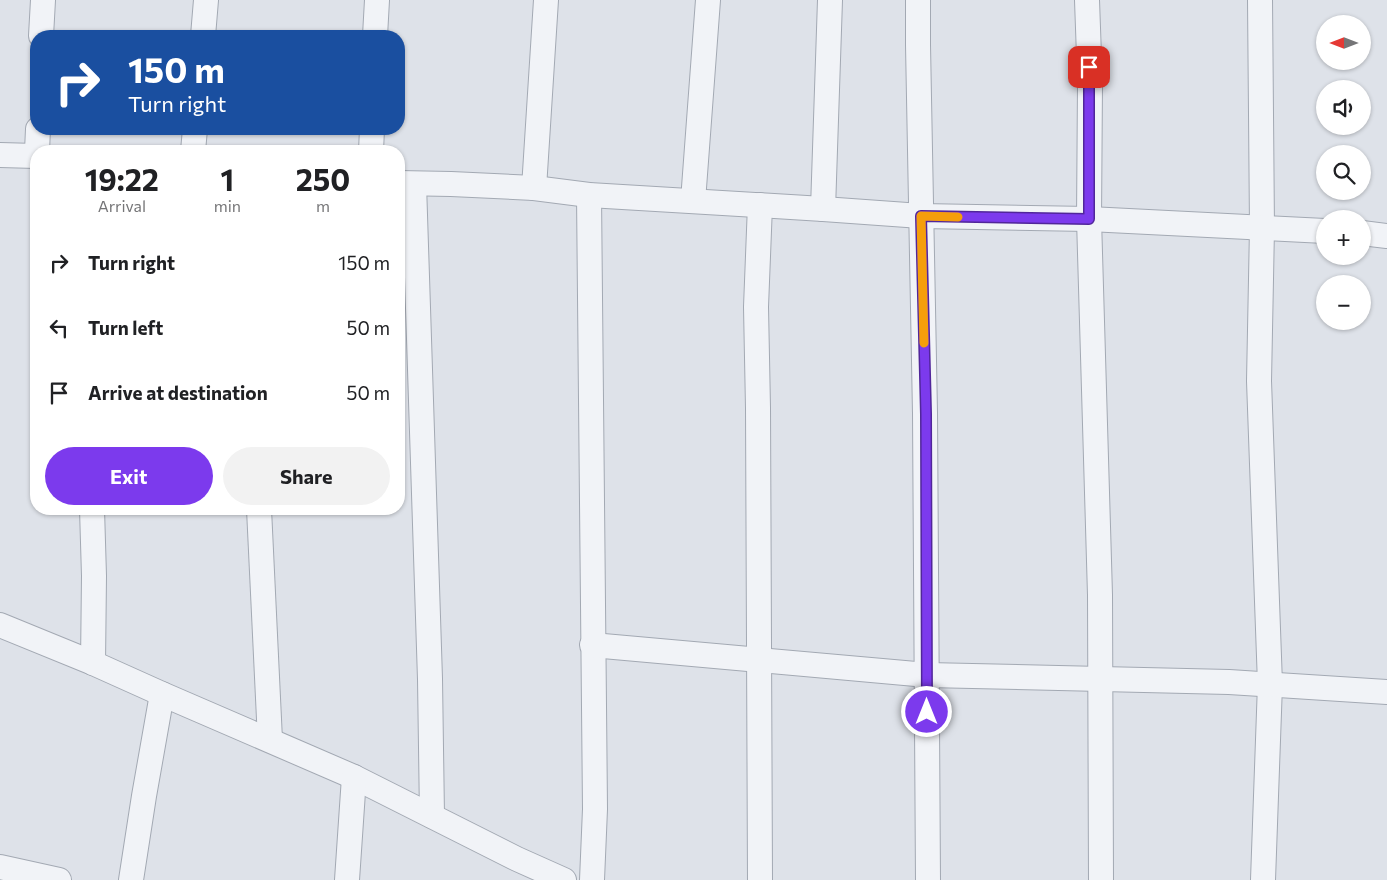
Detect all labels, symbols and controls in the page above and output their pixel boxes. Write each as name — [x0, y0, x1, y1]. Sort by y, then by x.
north arrow — [1316, 15, 1371, 70]
map controls — [1316, 15, 1371, 330]
pin — [1068, 46, 1110, 88]
text: 150 m — [128, 47, 225, 90]
icon: right — [45, 50, 110, 115]
icon: arrive — [1075, 53, 1103, 81]
button: sound — [1316, 80, 1371, 135]
text: Turn right — [128, 90, 226, 117]
button: search — [1316, 145, 1371, 200]
text: 19:22 — [85, 160, 159, 197]
text: 1 — [221, 160, 234, 197]
text: 250 — [296, 160, 350, 197]
text: Arrival — [98, 196, 146, 215]
text: min — [214, 196, 241, 215]
text: m — [316, 196, 330, 215]
button: + — [1316, 210, 1371, 265]
icon: right — [45, 249, 73, 277]
text: Turn right — [88, 251, 175, 274]
text: 150 m — [338, 251, 390, 274]
button: − — [1316, 275, 1371, 330]
icon: left — [45, 314, 73, 342]
text: Turn left — [88, 316, 163, 339]
text: 50 m — [346, 316, 390, 339]
icon: arrive — [45, 379, 73, 407]
text: Arrive at destination — [88, 381, 268, 404]
text: 50 m — [346, 381, 390, 404]
button: Exit — [45, 447, 213, 505]
button: Share — [223, 447, 390, 505]
position arrow — [900, 685, 952, 737]

